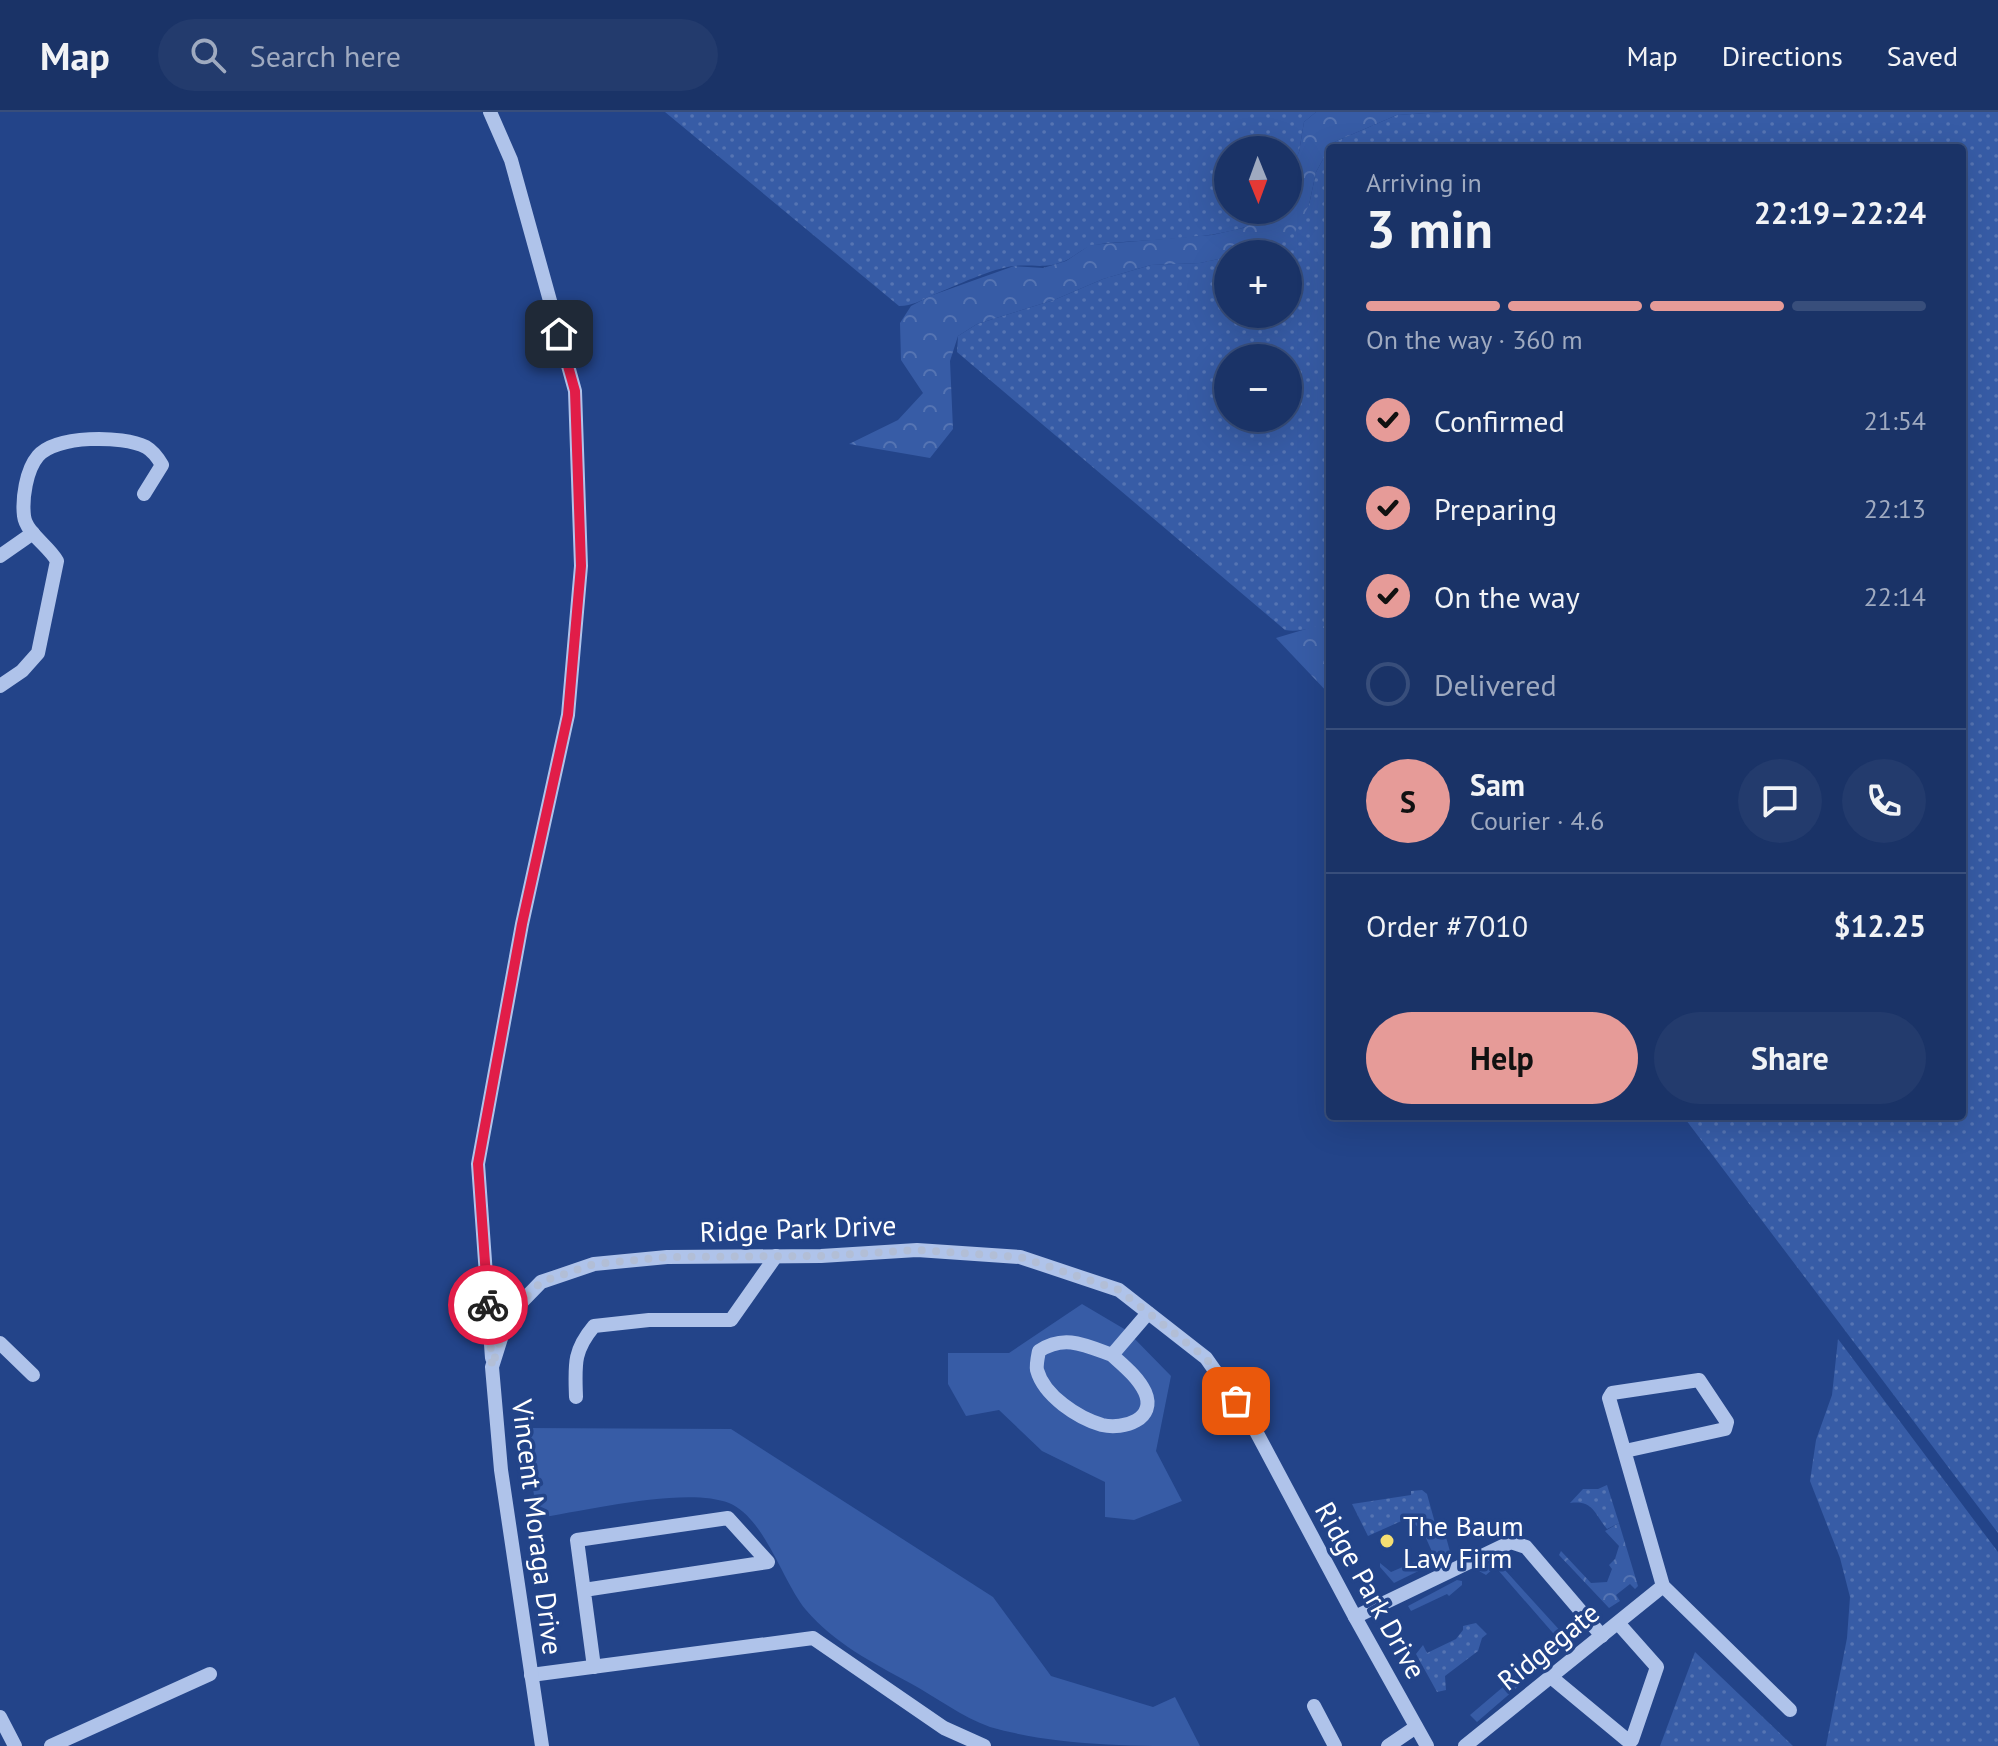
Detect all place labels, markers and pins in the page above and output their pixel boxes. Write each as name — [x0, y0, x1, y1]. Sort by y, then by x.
pin — [525, 300, 593, 368]
pin — [1202, 1367, 1270, 1435]
place label: The Baum Law Firm — [1403, 1507, 1524, 1576]
marker: The Baum Law Firm — [1378, 1532, 1396, 1550]

